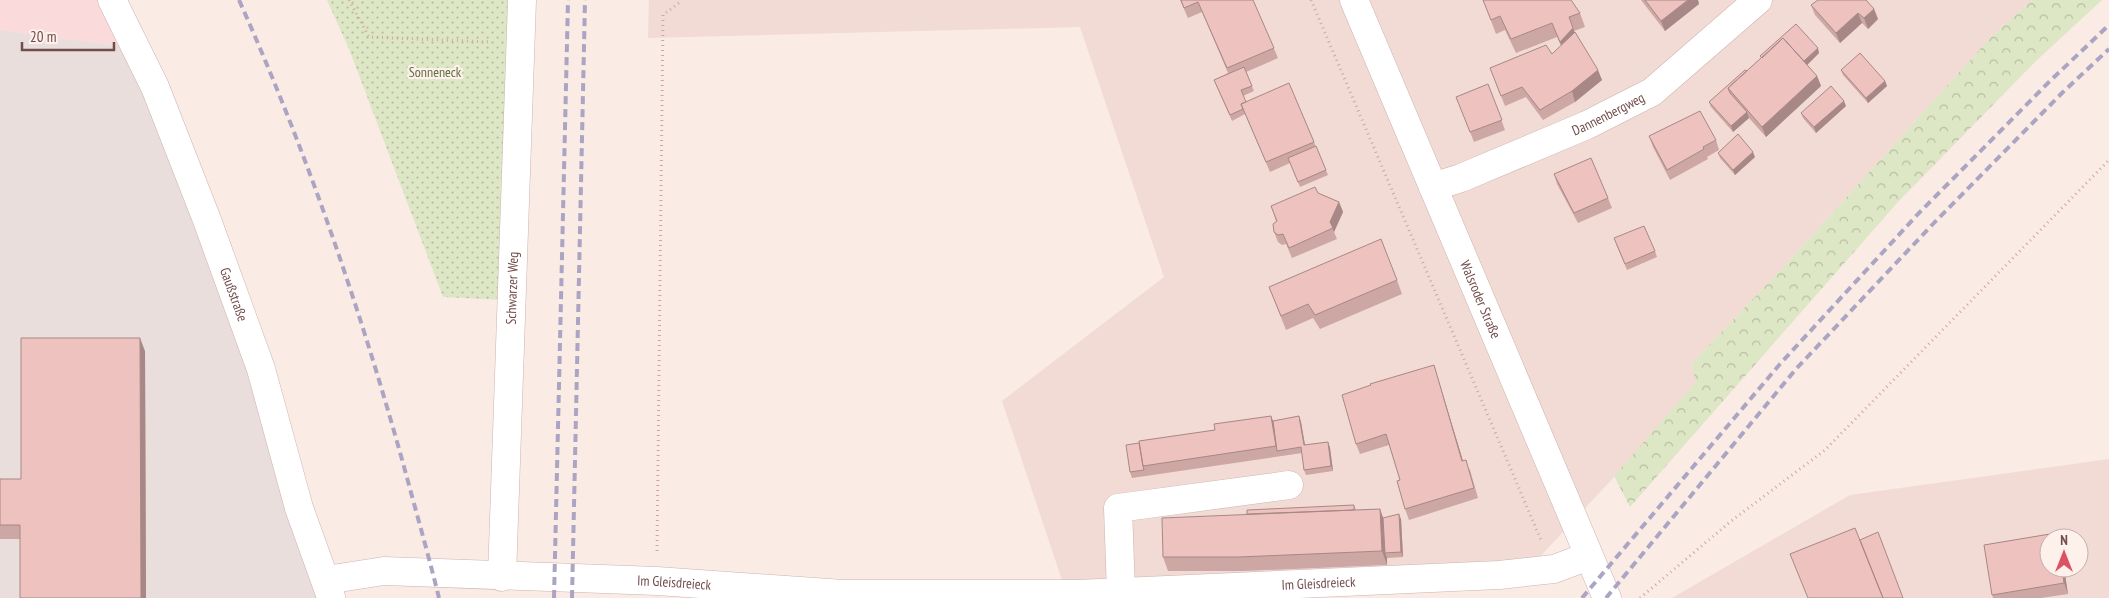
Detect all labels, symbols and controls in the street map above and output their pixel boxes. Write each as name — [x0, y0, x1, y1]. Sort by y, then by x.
scale bar — [22, 20, 115, 52]
text: 20 m — [30, 27, 56, 46]
park label: Sonneneck — [409, 63, 462, 81]
street label: Dannenbergweg — [1569, 88, 1648, 139]
street label: Schwarzer Weg — [502, 251, 522, 325]
street label: Walsroder Straße — [1456, 258, 1505, 341]
street label: Gaußstraße — [216, 265, 252, 324]
north arrow — [2039, 528, 2089, 578]
text: N — [2060, 531, 2068, 549]
street label: Im Gleisdreieck — [637, 571, 712, 594]
street label: Im Gleisdreieck — [1281, 572, 1356, 594]

